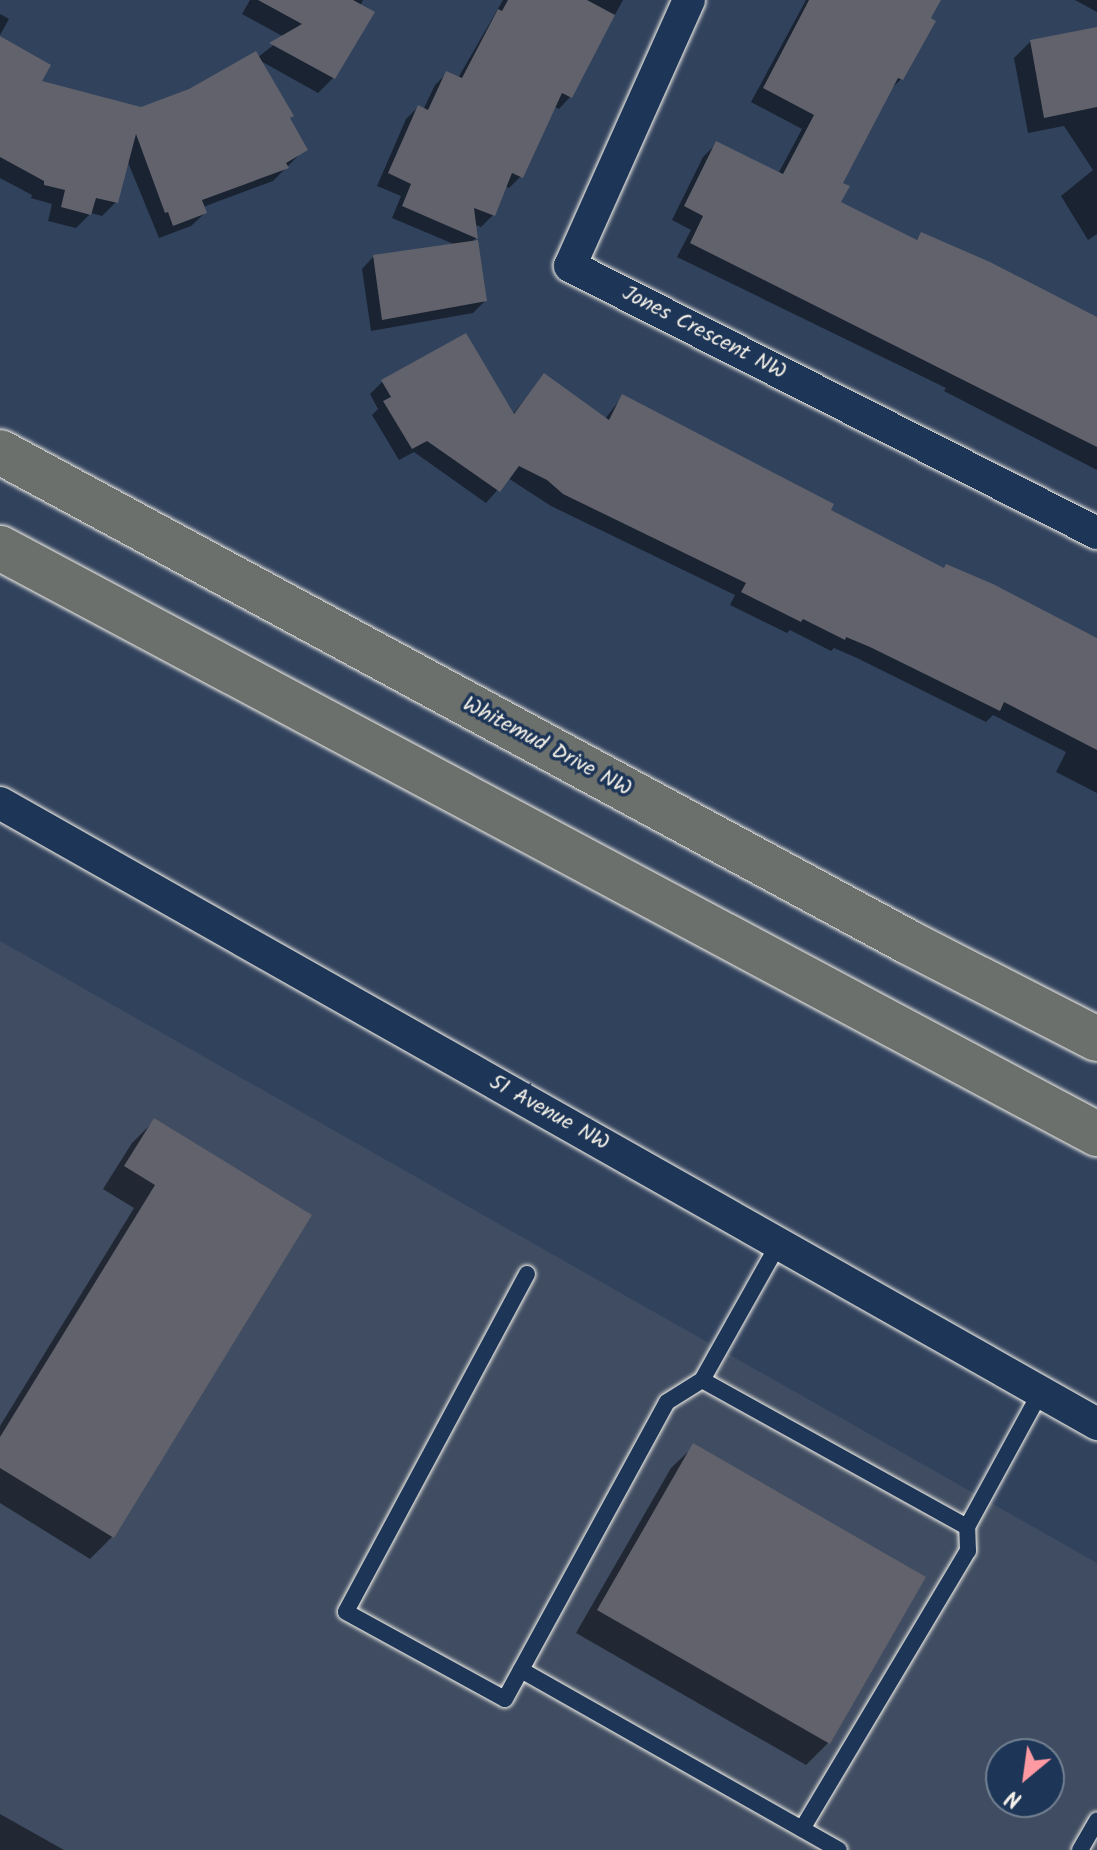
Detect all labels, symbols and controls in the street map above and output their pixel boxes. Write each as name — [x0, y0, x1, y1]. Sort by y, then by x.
street label: Jones Crescent NW — [618, 280, 790, 386]
street label: Whitemud Drive NW — [458, 691, 636, 803]
street label: 51 Avenue NW — [484, 1069, 614, 1157]
north arrow — [985, 1738, 1065, 1818]
text: N — [1000, 1779, 1029, 1816]

